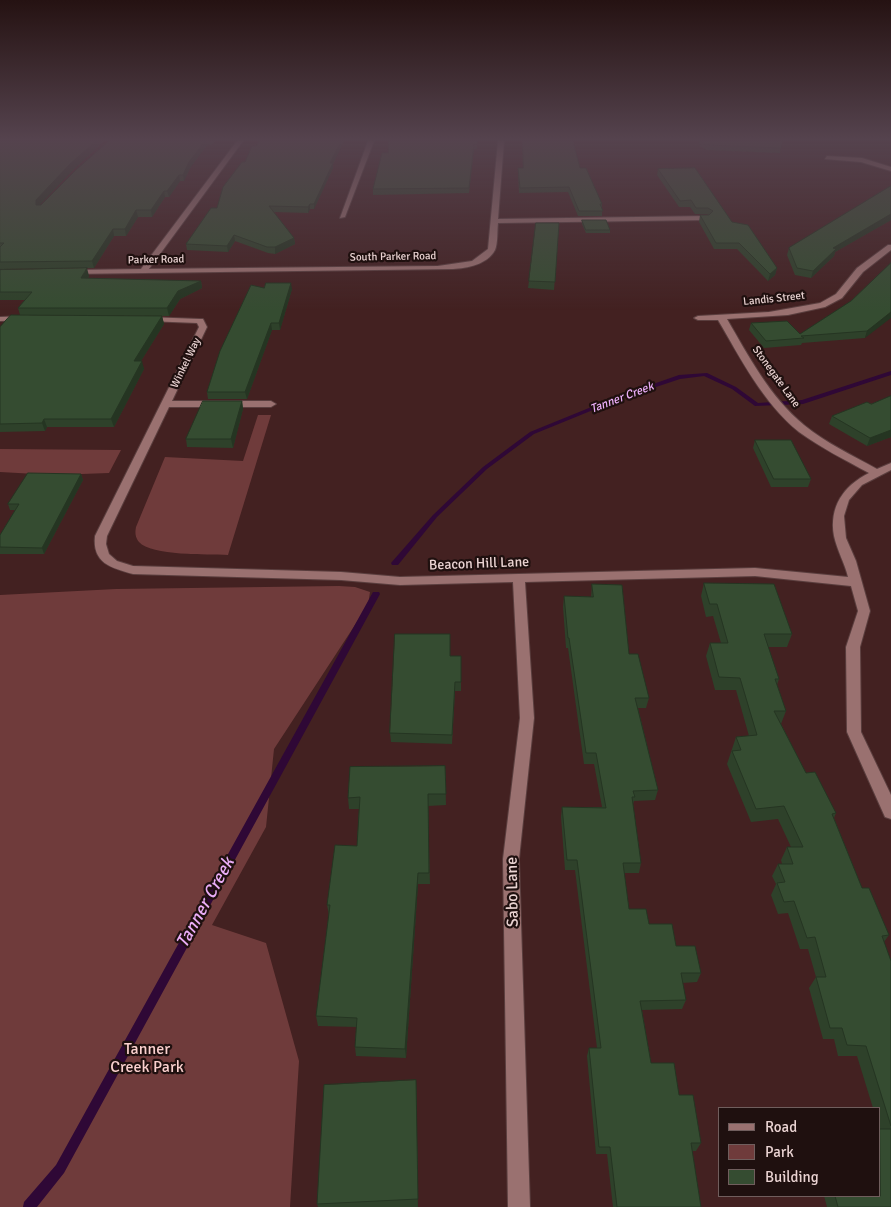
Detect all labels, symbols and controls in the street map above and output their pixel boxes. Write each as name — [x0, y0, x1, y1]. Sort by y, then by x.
street label: South Parker Road — [350, 250, 436, 264]
street label: Parker Road — [128, 253, 184, 267]
street label: Landis Street — [743, 289, 805, 309]
street label: Winkel Way — [168, 336, 204, 390]
street label: Stonegate Lane — [749, 344, 803, 410]
water label: Tanner Creek — [588, 379, 656, 417]
street label: Beacon Hill Lane — [429, 554, 529, 574]
water label: Tanner Creek — [172, 854, 240, 952]
street label: Sabo Lane — [503, 857, 523, 927]
park label: Tanner Creek Park — [110, 1040, 184, 1078]
legend — [718, 1107, 881, 1197]
text: Road — [765, 1118, 797, 1136]
text: Park — [765, 1143, 794, 1161]
text: Building — [765, 1168, 819, 1186]

